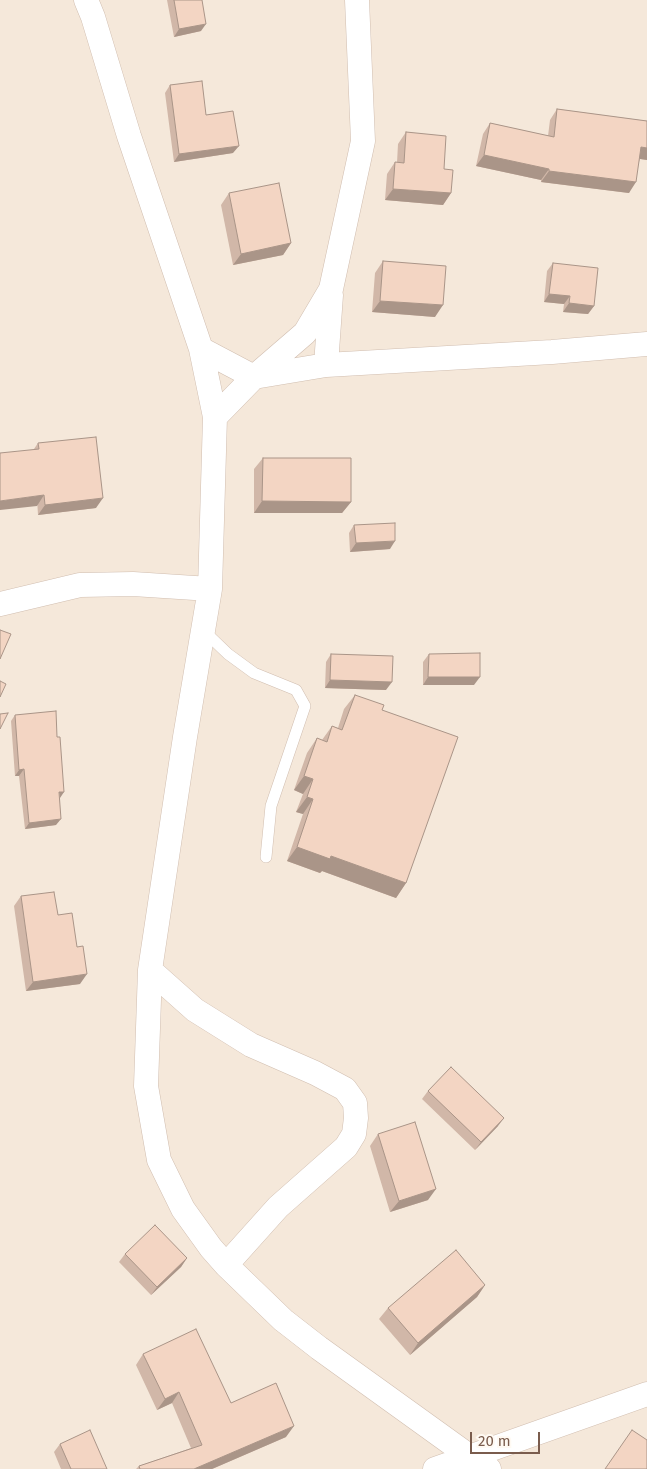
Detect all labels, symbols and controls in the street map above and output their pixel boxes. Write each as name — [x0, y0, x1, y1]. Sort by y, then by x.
scale bar — [472, 1422, 542, 1454]
text: 20 m — [478, 1432, 511, 1450]

